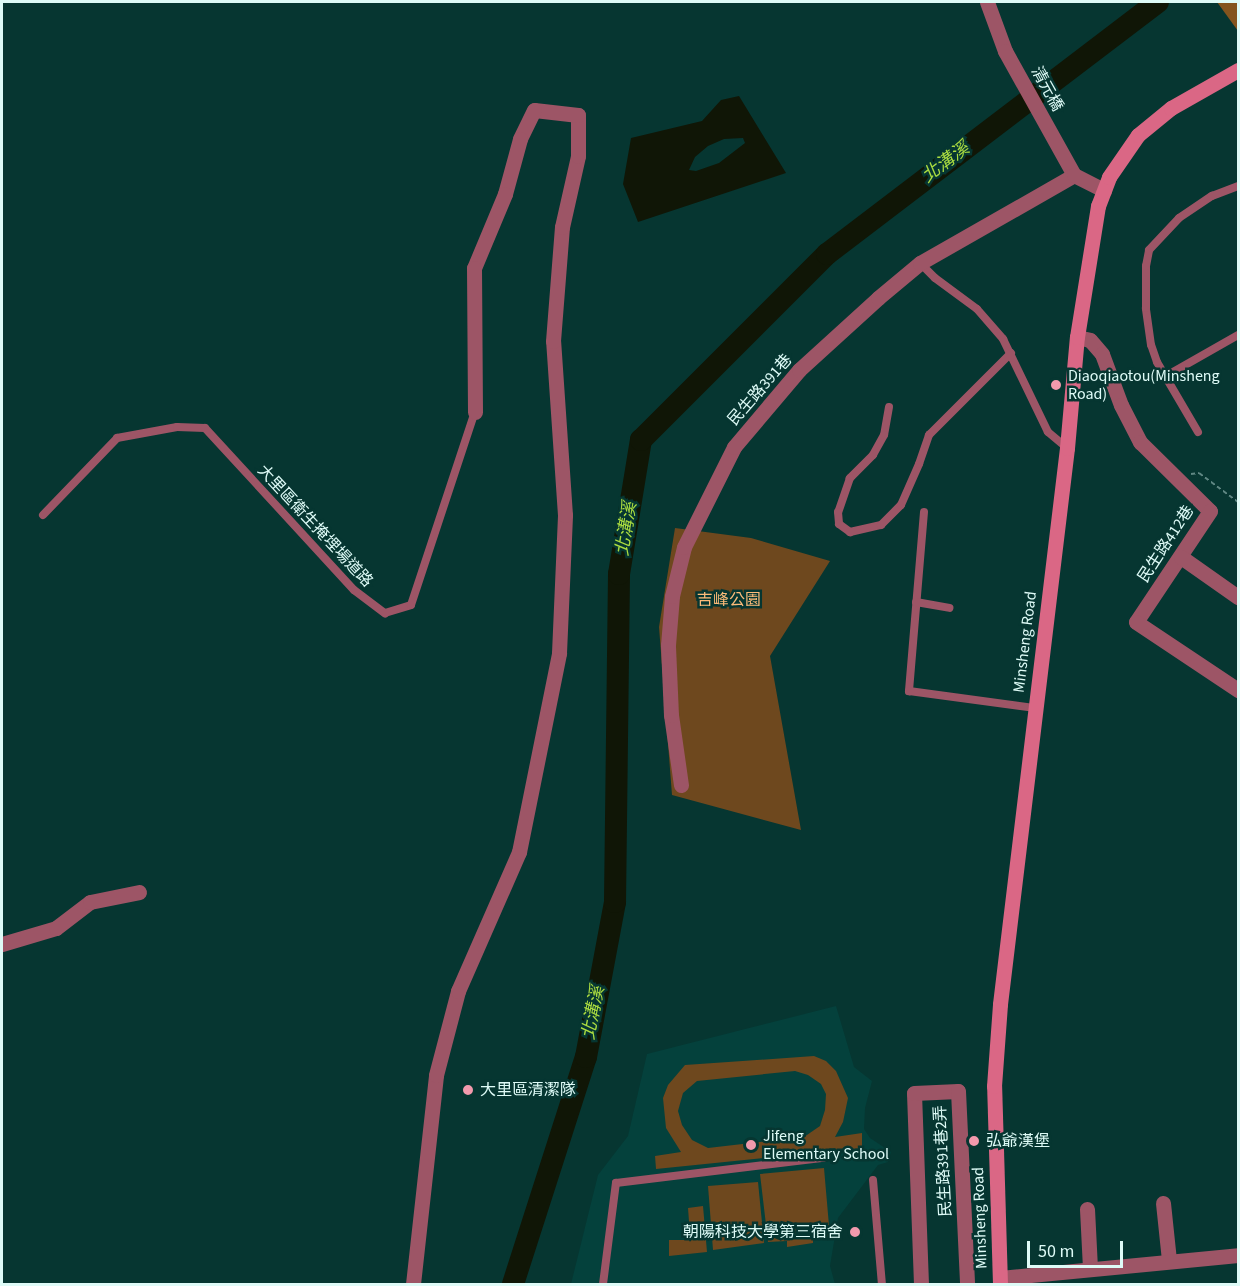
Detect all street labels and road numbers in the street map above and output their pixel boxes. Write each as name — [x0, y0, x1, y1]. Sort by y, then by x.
street label: 清元橋 — [1027, 63, 1067, 115]
street label: 民生路391巷 — [724, 351, 796, 429]
street label: 大里區衛生掩埋場道路 — [253, 461, 377, 591]
street label: 民生路412巷 — [1134, 502, 1198, 586]
street label: Minsheng Road — [1009, 590, 1041, 694]
street label: 民生路391巷2弄 — [930, 1105, 956, 1217]
street label: Minsheng Road — [969, 1167, 991, 1269]

